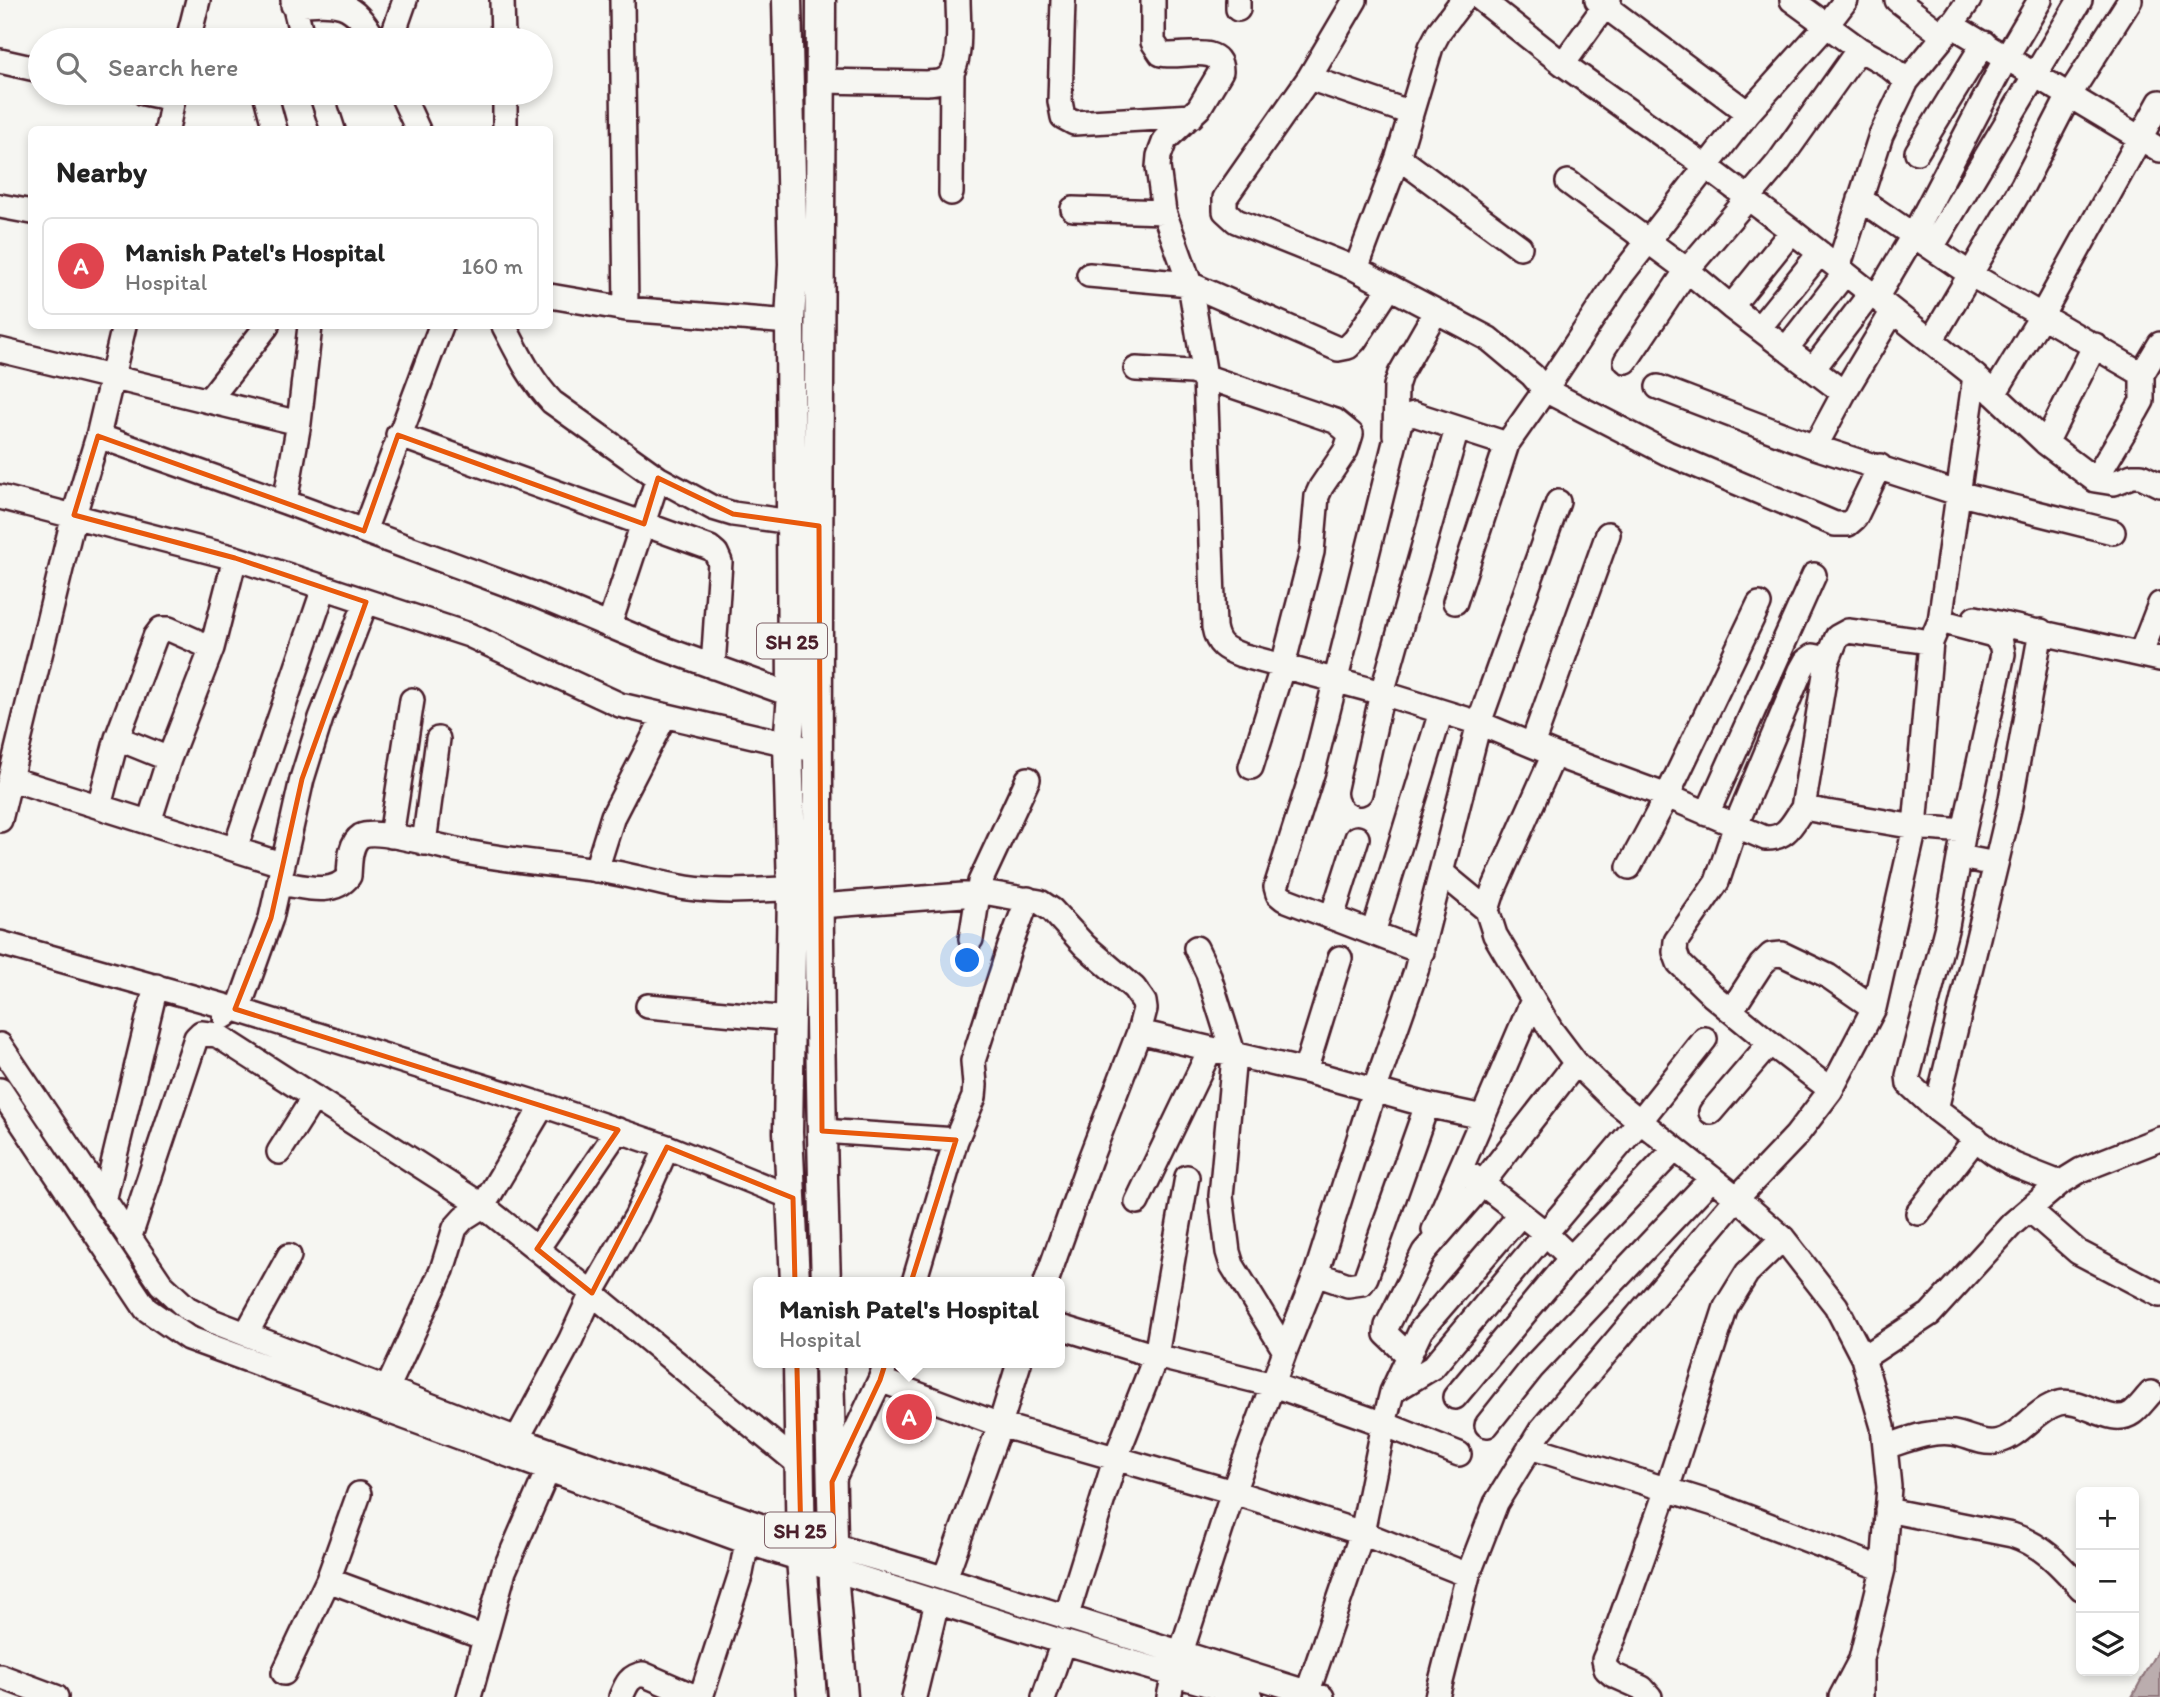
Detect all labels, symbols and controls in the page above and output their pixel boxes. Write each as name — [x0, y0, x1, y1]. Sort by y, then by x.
search box — [28, 28, 553, 105]
icon: search — [52, 48, 90, 86]
text: Search here — [108, 51, 238, 83]
text: Nearby — [56, 153, 147, 190]
text: Manish Patel's Hospital — [125, 236, 385, 268]
text: A — [74, 252, 88, 280]
text: 160 m — [461, 252, 523, 280]
text: Hospital — [125, 268, 207, 296]
road number: SH 25 — [757, 624, 827, 658]
your location — [950, 943, 984, 977]
popup — [753, 1277, 1065, 1368]
text: Manish Patel's Hospital — [779, 1293, 1039, 1325]
text: Hospital — [779, 1325, 861, 1353]
pin: A — [886, 1391, 932, 1443]
map controls — [2076, 1487, 2139, 1676]
button: + — [2076, 1487, 2139, 1550]
road number: SH 25 — [765, 1512, 835, 1548]
button: − — [2076, 1550, 2139, 1613]
button: layers — [2076, 1613, 2139, 1676]

